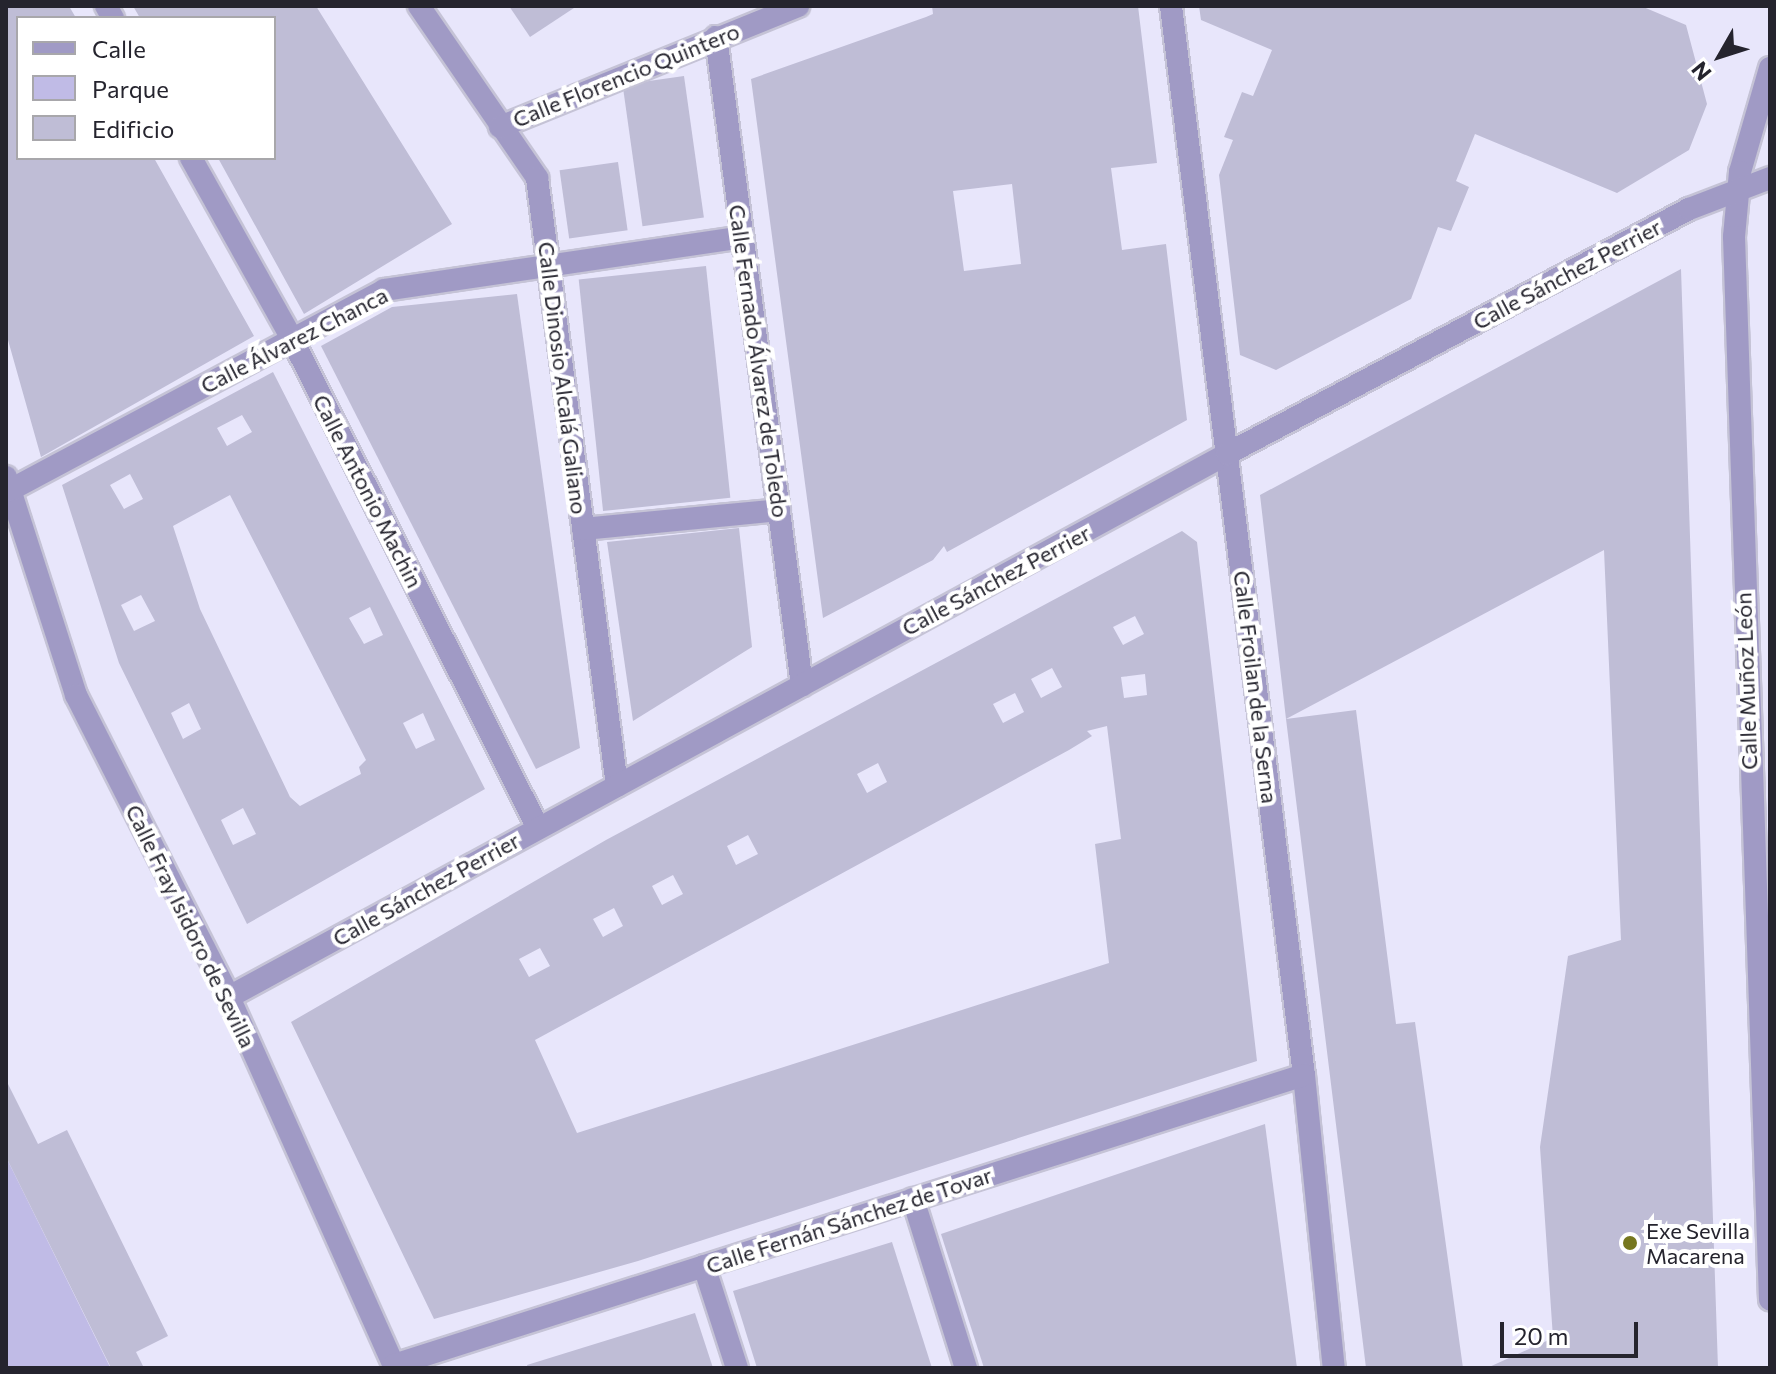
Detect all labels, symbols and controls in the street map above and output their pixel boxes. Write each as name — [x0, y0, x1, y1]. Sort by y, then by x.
legend — [16, 16, 276, 160]
north arrow — [1680, 16, 1760, 96]
street label: Calle Florencio Quintero — [509, 17, 743, 133]
text: Calle — [92, 34, 146, 63]
text: N — [1685, 57, 1717, 86]
text: Parque — [92, 74, 169, 103]
text: Edificio — [92, 114, 174, 143]
street label: Calle Fernado Álvarez de Toledo — [724, 203, 794, 519]
street label: Calle Sánchez Perrier — [1468, 213, 1666, 335]
street label: Calle Dinosio Alcalá Galiano — [533, 240, 593, 516]
street label: Calle Álvarez Chanca — [196, 281, 392, 399]
street label: Calle Antonio Machin — [308, 390, 428, 592]
street label: Calle Sánchez Perrier — [897, 519, 1095, 641]
street label: Calle Froilan de la Serna — [1229, 569, 1283, 805]
street label: Calle Muñoz León — [1730, 592, 1762, 770]
street label: Calle Fray Isidoro de Sevilla — [121, 800, 261, 1052]
street label: Calle Sánchez Perrier — [328, 827, 524, 951]
street label: Calle Fernán Sánchez de Tovar — [703, 1161, 995, 1279]
place label: Exe Sevilla Macarena — [1646, 1217, 1750, 1268]
marker: Exe Sevilla Macarena — [1621, 1234, 1639, 1252]
scale bar — [1504, 1306, 1642, 1356]
text: 20 m — [1514, 1321, 1568, 1350]

